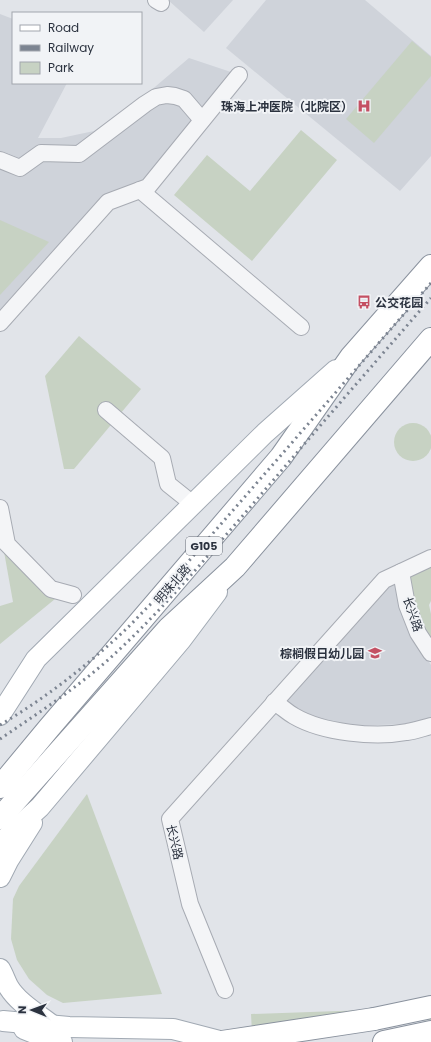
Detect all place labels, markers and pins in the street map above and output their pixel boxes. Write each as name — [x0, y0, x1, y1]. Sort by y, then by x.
place label: 珠海上冲医院（北院区） — [221, 98, 353, 115]
hospital icon: 珠海上冲医院（北院区） — [356, 98, 372, 114]
bus stop icon: 公交花园 — [356, 294, 372, 310]
place label: 公交花园 — [375, 294, 423, 311]
place label: 棕榈假日幼儿园 — [280, 645, 364, 662]
school or university icon: 棕榈假日幼儿园 — [367, 645, 383, 661]

